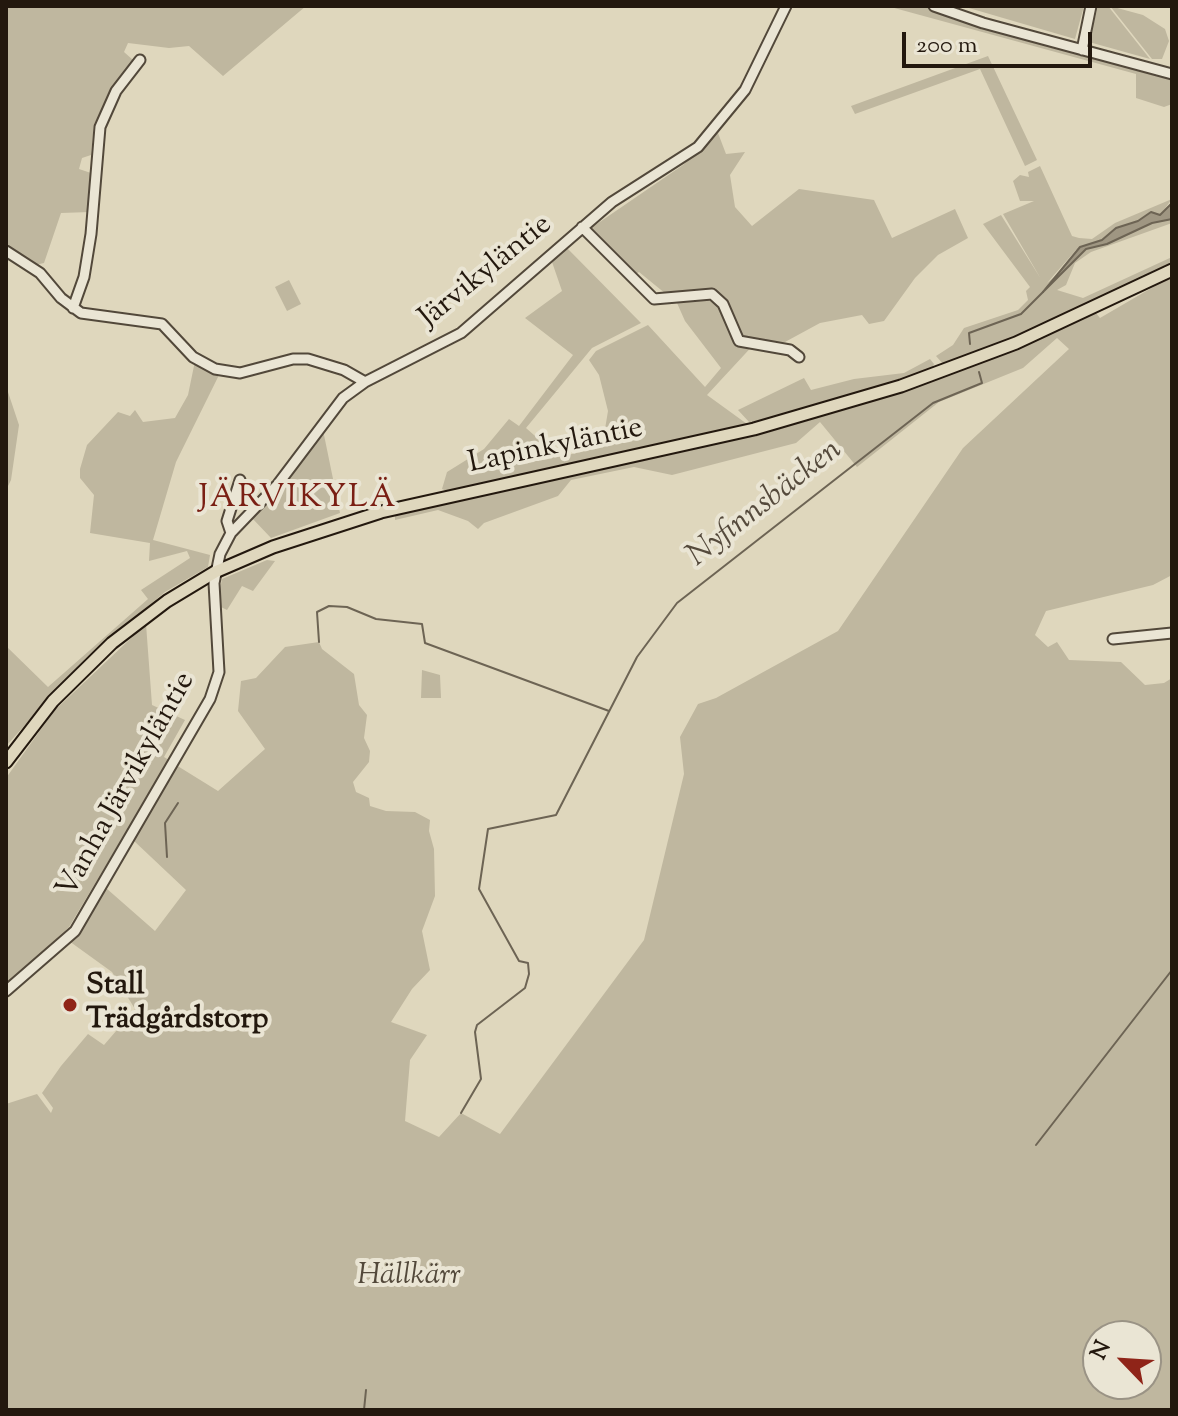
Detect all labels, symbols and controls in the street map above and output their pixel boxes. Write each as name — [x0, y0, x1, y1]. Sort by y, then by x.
scale bar — [906, 16, 1096, 66]
text: 200 m — [916, 29, 978, 63]
street label: Järvikyläntie — [413, 209, 561, 337]
street label: Lapinkyläntie — [466, 412, 646, 484]
water label: Nyfinnsbäcken — [681, 433, 851, 577]
district label: JÄRVIKYLÄ — [198, 482, 398, 520]
street label: Vanha Järvikyläntie — [51, 667, 205, 905]
place label: Stall Trädgårdstorp — [86, 970, 268, 1040]
marker: Stall Trädgårdstorp — [61, 996, 79, 1014]
park label: Hällkärr — [357, 1260, 461, 1296]
north arrow — [1082, 1320, 1162, 1400]
text: N — [1084, 1336, 1120, 1365]

